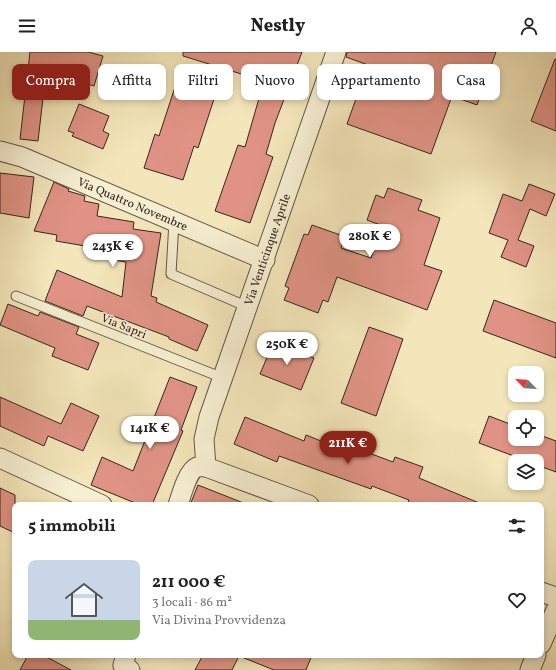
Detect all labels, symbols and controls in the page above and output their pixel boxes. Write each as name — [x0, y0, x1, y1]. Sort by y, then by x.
text: Nestly — [251, 14, 305, 39]
icon: menu — [16, 15, 38, 37]
icon: person — [518, 15, 540, 37]
chip: Compra — [12, 64, 90, 100]
chip: Affitta — [98, 64, 166, 100]
chip: Filtri — [174, 64, 233, 100]
chip: Nuovo — [241, 64, 309, 100]
chip: Appartamento — [317, 64, 434, 100]
chip: Casa — [442, 64, 500, 100]
street label: Via Quattro Novembre — [75, 174, 190, 235]
street label: Via Venticinque Aprile — [241, 191, 295, 308]
pin: 280K € — [337, 224, 403, 258]
text: 280K € — [348, 228, 392, 246]
pin: 243K € — [80, 234, 146, 268]
text: 243K € — [92, 238, 134, 256]
street label: Via Sapri — [98, 311, 149, 343]
pin: 250K € — [254, 332, 320, 366]
text: 250K € — [266, 336, 308, 354]
north arrow — [508, 366, 544, 402]
map controls — [508, 366, 544, 490]
button: locate — [508, 410, 544, 446]
pin: 141K € — [117, 416, 183, 450]
text: 141K € — [130, 420, 170, 438]
pin: 211K € — [315, 431, 381, 465]
text: 211K € — [329, 435, 367, 453]
button: layers — [508, 454, 544, 490]
text: 5 immobili — [28, 515, 116, 538]
icon: filters — [506, 515, 528, 537]
text: 211 000 € — [152, 571, 226, 594]
icon: home — [60, 576, 108, 624]
icon: heart — [506, 589, 528, 611]
text: 3 locali · 86 m² — [152, 594, 232, 612]
text: Via Divina Provvidenza — [152, 612, 286, 630]

